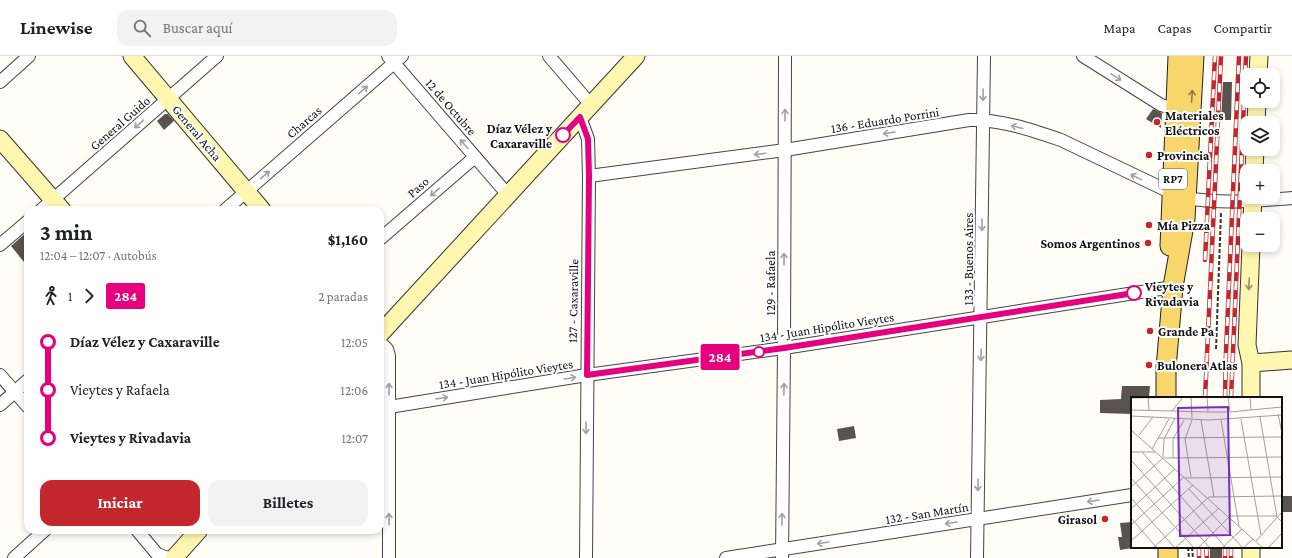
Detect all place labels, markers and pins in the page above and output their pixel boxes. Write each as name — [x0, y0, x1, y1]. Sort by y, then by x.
place label: Materiales Eléctricos — [1165, 108, 1224, 138]
marker: Materiales Eléctricos — [1152, 117, 1162, 127]
place label: Díaz Vélez y Caxaraville — [487, 121, 553, 151]
marker: Díaz Vélez y Caxaraville — [555, 127, 571, 143]
place label: Provincia — [1157, 148, 1210, 163]
marker: Provincia — [1144, 150, 1154, 160]
place label: Mía Pizza — [1157, 218, 1211, 233]
marker: Mía Pizza — [1144, 220, 1154, 230]
place label: Somos Argentinos — [1040, 236, 1140, 251]
marker: Somos Argentinos — [1143, 238, 1153, 248]
place label: Vieytes y Rivadavia — [1144, 279, 1200, 309]
marker: Vieytes y Rivadavia — [1126, 285, 1142, 301]
place label: Grande Pa — [1158, 324, 1215, 339]
marker: Grande Pa — [1145, 326, 1155, 336]
unlabelled marker — [753, 346, 765, 358]
place label: Bulonera Atlas — [1157, 358, 1238, 373]
marker: Bulonera Atlas — [1144, 360, 1154, 370]
place label: Girasol — [1058, 512, 1097, 527]
marker: Girasol — [1100, 514, 1110, 524]

